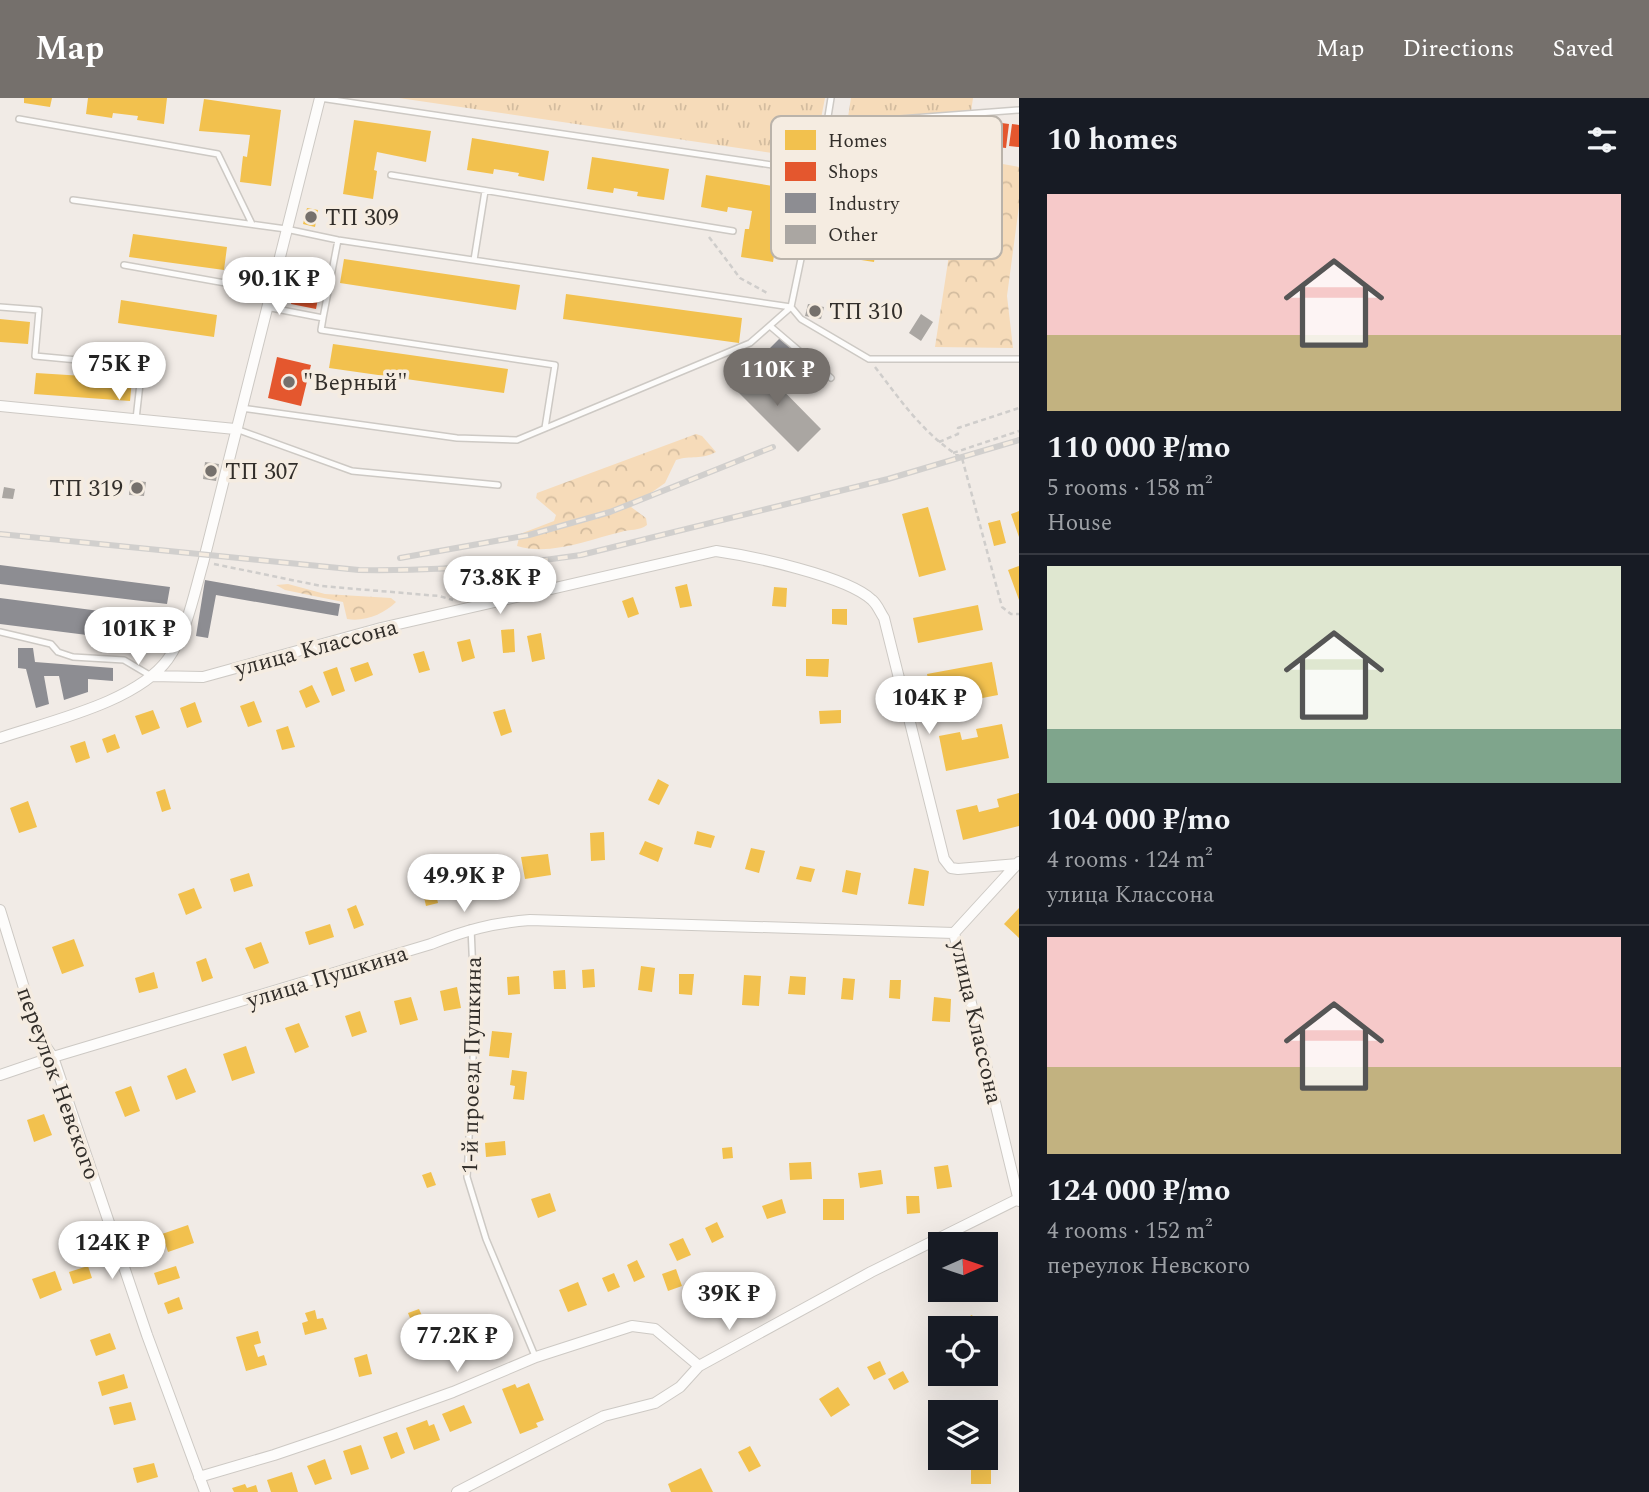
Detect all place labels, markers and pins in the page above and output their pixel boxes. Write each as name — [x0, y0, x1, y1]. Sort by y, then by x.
place label: ТП 309 — [325, 201, 399, 236]
marker: ТП 309 — [303, 209, 319, 225]
pin: 90.1K ₽ — [214, 258, 344, 317]
place label: ТП 310 — [829, 295, 903, 330]
marker: ТП 310 — [807, 303, 823, 319]
pin: 75K ₽ — [70, 342, 168, 402]
pin: 110K ₽ — [720, 348, 834, 408]
place label: "Верный" — [303, 366, 408, 401]
marker: "Верный" — [281, 374, 297, 390]
place label: ТП 307 — [225, 455, 299, 490]
marker: ТП 307 — [203, 463, 219, 479]
place label: ТП 319 — [49, 472, 123, 507]
marker: ТП 319 — [129, 480, 145, 496]
pin: 73.8K ₽ — [435, 556, 565, 616]
pin: 101K ₽ — [81, 608, 195, 667]
pin: 104K ₽ — [872, 676, 986, 736]
pin: 49.9K ₽ — [399, 854, 529, 914]
pin: 124K ₽ — [55, 1222, 169, 1281]
pin: 39K ₽ — [680, 1272, 778, 1332]
pin: 77.2K ₽ — [392, 1314, 522, 1374]

